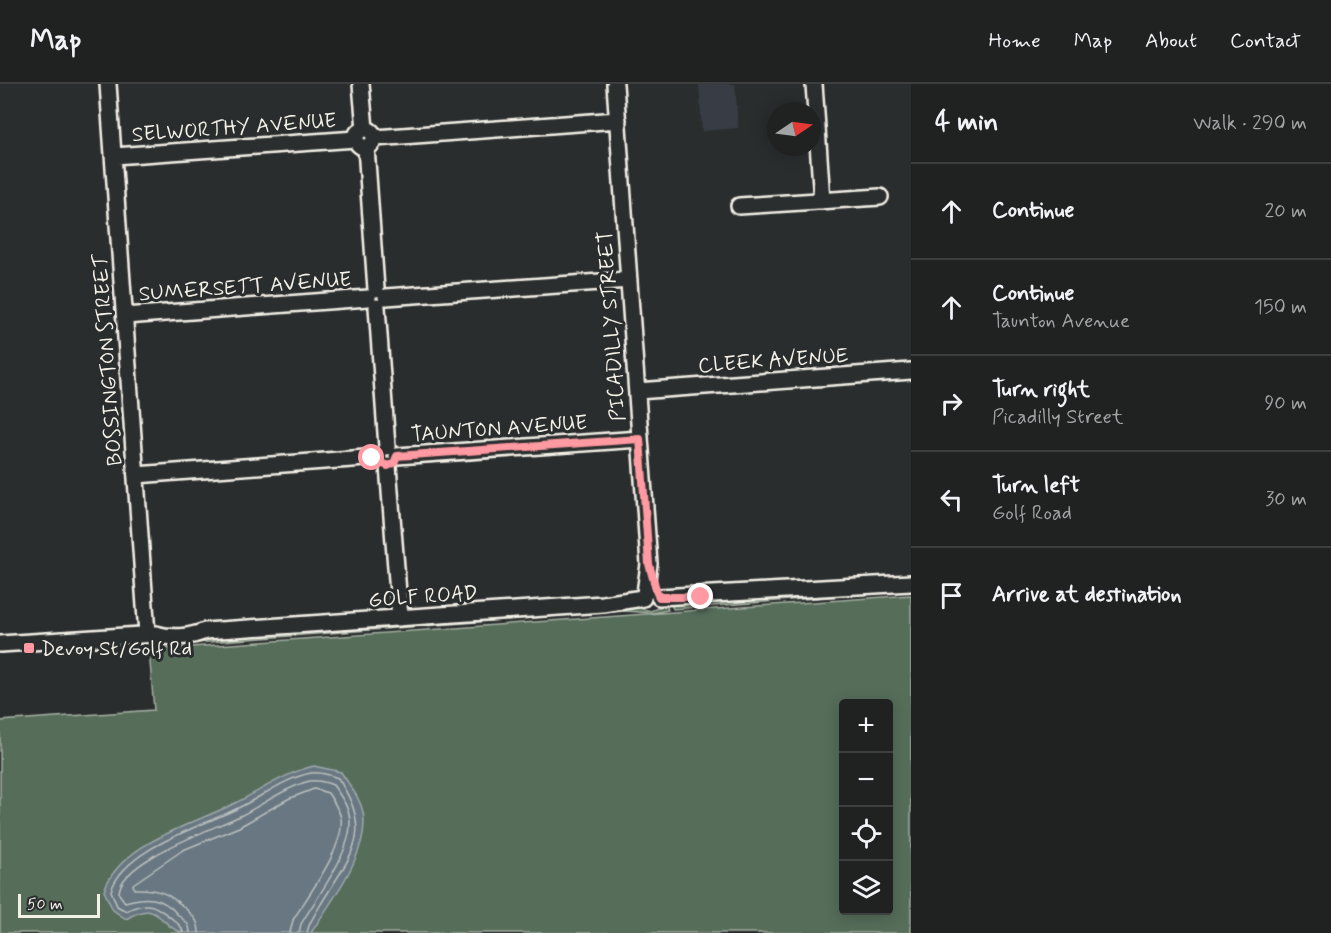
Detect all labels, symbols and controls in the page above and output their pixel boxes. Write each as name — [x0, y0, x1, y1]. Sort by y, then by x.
text: Map — [30, 23, 81, 60]
text: Home — [989, 27, 1041, 55]
text: Map — [1074, 27, 1112, 55]
text: About — [1145, 27, 1197, 55]
text: Contact — [1230, 27, 1301, 55]
north arrow — [767, 102, 821, 156]
text: 4 min — [935, 106, 998, 140]
street label: SELWORTHY AVENUE — [131, 107, 337, 149]
text: Walk · 290 m — [1193, 110, 1307, 137]
icon: ahead — [935, 195, 968, 228]
text: Continue — [992, 197, 1074, 225]
text: 20 m — [1264, 198, 1307, 225]
street label: PICADILLY STREET — [591, 230, 633, 422]
street label: BOSSINGTON STREET — [87, 252, 129, 467]
street label: SUMERSETT AVENUE — [138, 266, 352, 308]
text: Continue — [992, 280, 1074, 308]
icon: ahead — [935, 291, 968, 324]
text: 150 m — [1254, 294, 1307, 321]
text: Taunton Avenue — [992, 308, 1130, 335]
street label: CLEEK AVENUE — [697, 342, 849, 380]
text: Turn right — [992, 376, 1090, 404]
icon: right — [935, 387, 968, 420]
text: 90 m — [1264, 390, 1307, 417]
text: Picadilly Street — [992, 404, 1124, 431]
street label: TAUNTON AVENUE — [410, 409, 588, 449]
route start — [358, 444, 384, 470]
text: Turn left — [992, 472, 1080, 500]
icon: left — [935, 483, 968, 516]
text: 30 m — [1265, 486, 1307, 513]
text: Golf Road — [992, 500, 1072, 527]
street label: GOLF ROAD — [367, 579, 479, 615]
icon: arrive — [935, 579, 968, 612]
text: Arrive at destination — [992, 581, 1182, 609]
route end — [687, 583, 713, 609]
place label: Devoy St/Golf Rd — [41, 635, 192, 663]
marker: Devoy St/Golf Rd — [22, 641, 36, 655]
map controls — [839, 699, 893, 915]
button: + — [839, 699, 893, 753]
button: − — [839, 753, 893, 807]
button: locate — [839, 807, 893, 861]
button: layers — [839, 861, 893, 915]
scale bar — [18, 891, 100, 918]
text: 50 m — [27, 894, 63, 915]

